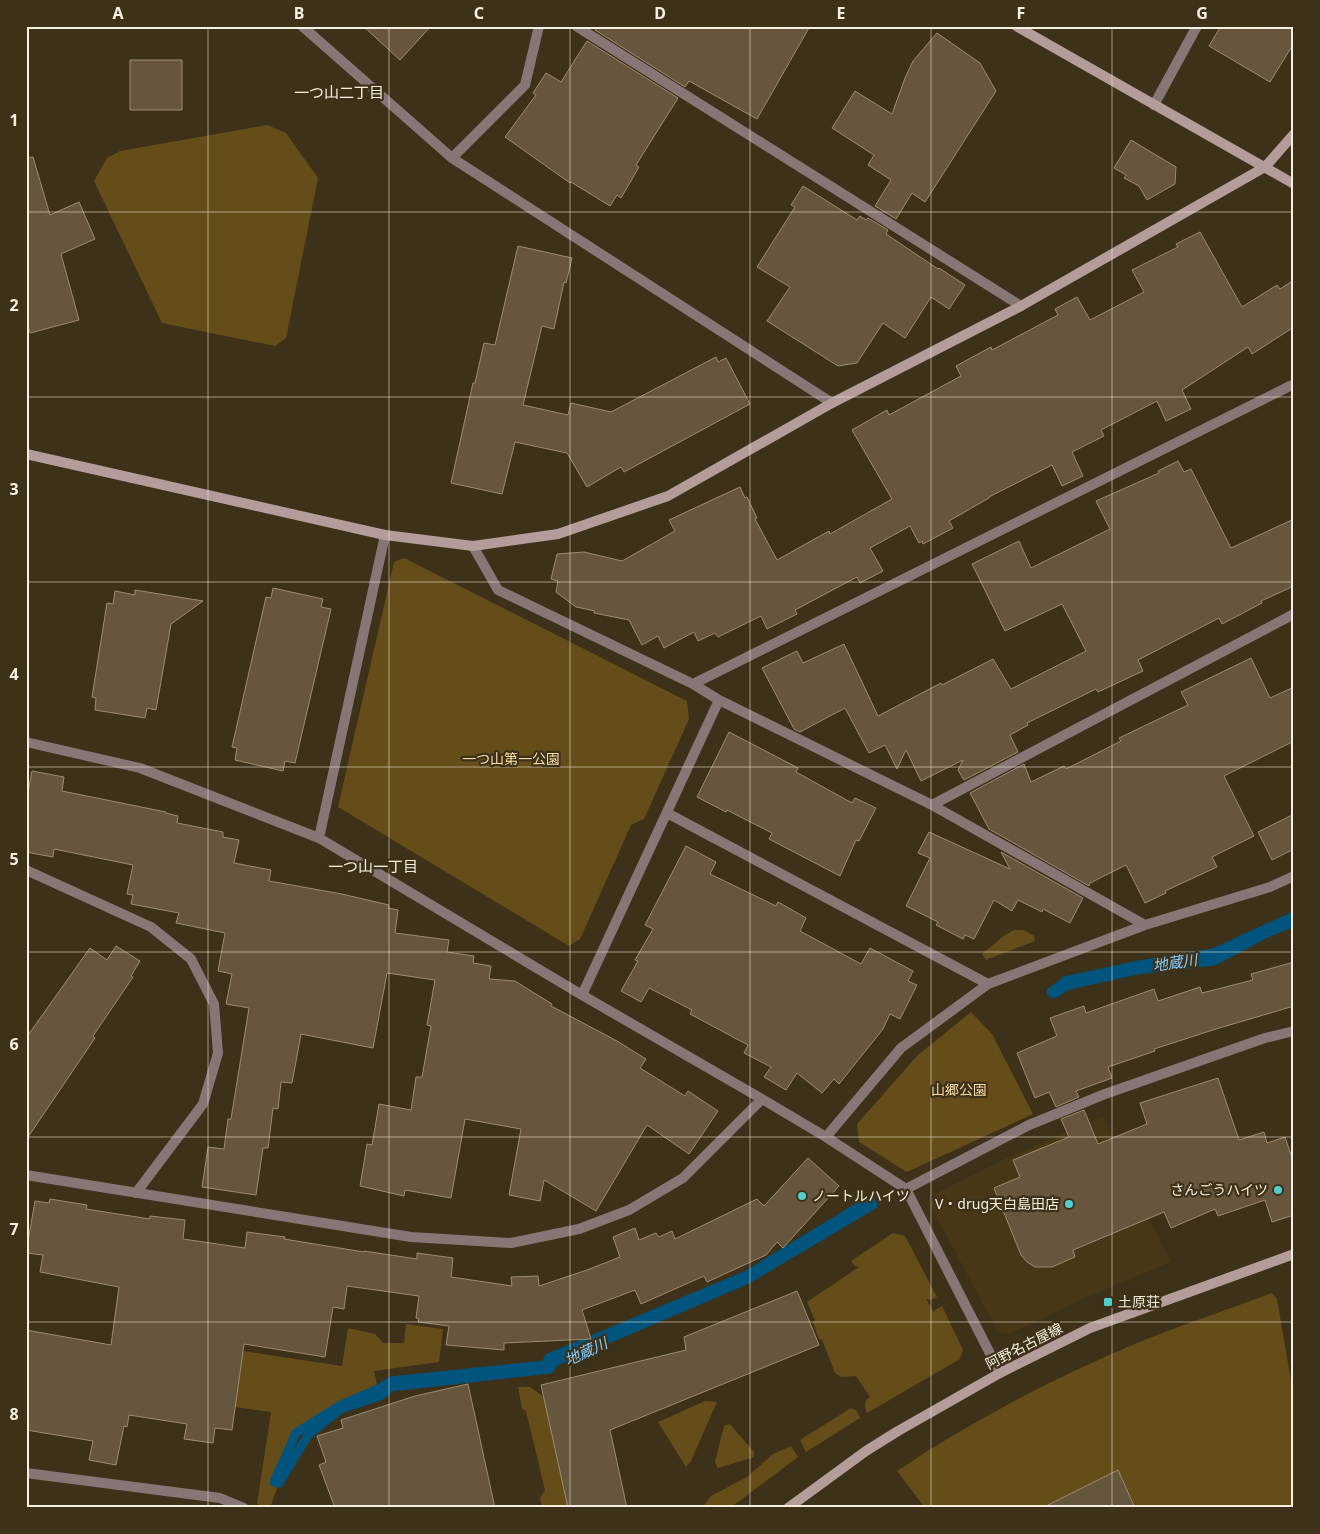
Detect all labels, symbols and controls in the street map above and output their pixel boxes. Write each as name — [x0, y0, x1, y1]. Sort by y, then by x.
text: A — [112, 2, 124, 24]
text: B — [294, 2, 304, 24]
text: C — [474, 2, 484, 24]
text: D — [654, 2, 666, 24]
text: E — [837, 2, 846, 24]
text: F — [1017, 2, 1025, 24]
text: G — [1196, 2, 1208, 24]
district label: 一つ山二丁目 — [294, 82, 384, 102]
text: 1 — [9, 109, 19, 131]
text: 2 — [9, 294, 19, 316]
text: 3 — [9, 478, 19, 500]
text: 4 — [9, 663, 19, 685]
park label: 一つ山第一公園 — [462, 749, 560, 768]
text: 5 — [9, 848, 19, 870]
district label: 一つ山一丁目 — [328, 856, 418, 876]
water label: 地蔵川 — [1151, 949, 1201, 975]
text: 6 — [9, 1033, 19, 1055]
park label: 山郷公園 — [931, 1080, 987, 1099]
place label: さんごうハイツ — [1170, 1180, 1268, 1199]
marker: さんごうハイツ — [1272, 1184, 1284, 1196]
place label: ノートルハイツ — [812, 1186, 910, 1205]
marker: ノートルハイツ — [796, 1190, 808, 1202]
place label: V・drug天白島田店 — [935, 1194, 1059, 1213]
marker: V・drug天白島田店 — [1063, 1198, 1075, 1210]
text: 7 — [9, 1218, 19, 1240]
place label: 土原荘 — [1118, 1292, 1160, 1311]
marker: 土原荘 — [1102, 1296, 1114, 1308]
street label: 阿野名古屋線 — [982, 1318, 1066, 1373]
water label: 地蔵川 — [561, 1332, 612, 1370]
text: 8 — [9, 1403, 19, 1425]

